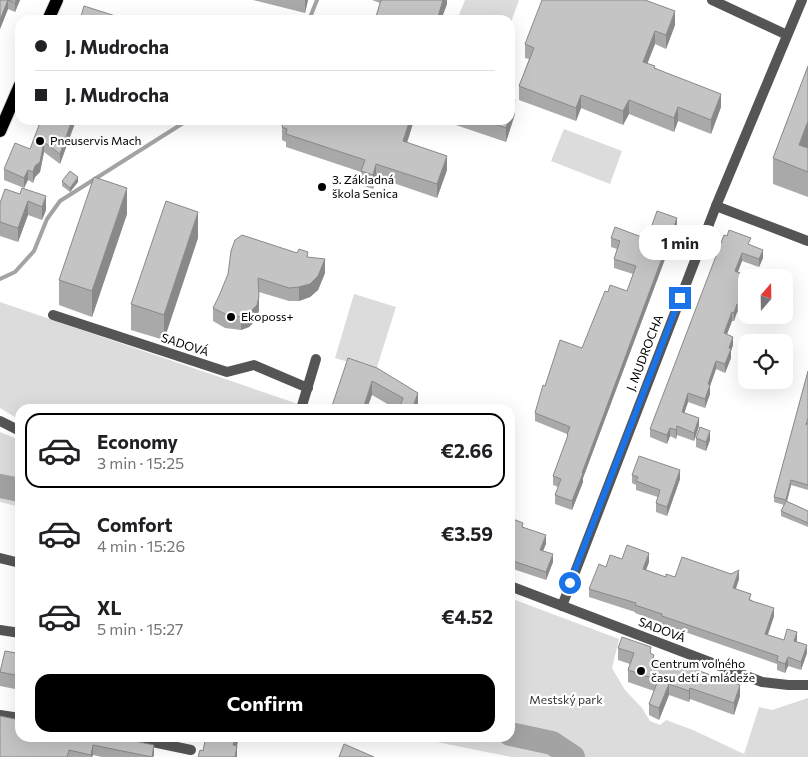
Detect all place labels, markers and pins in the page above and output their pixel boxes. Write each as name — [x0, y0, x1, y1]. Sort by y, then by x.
place label: Pneuservis Mach — [50, 133, 141, 147]
marker: Pneuservis Mach — [34, 135, 46, 147]
place label: 3. Základná škola Senica — [332, 172, 398, 200]
marker: 3. Základná škola Senica — [316, 181, 328, 193]
place label: Ekoposs+ — [241, 309, 294, 323]
marker: Ekoposs+ — [225, 311, 237, 323]
place label: Centrum voľného času detí a mládeže — [651, 656, 755, 684]
marker: Centrum voľného času detí a mládeže — [635, 665, 647, 677]

